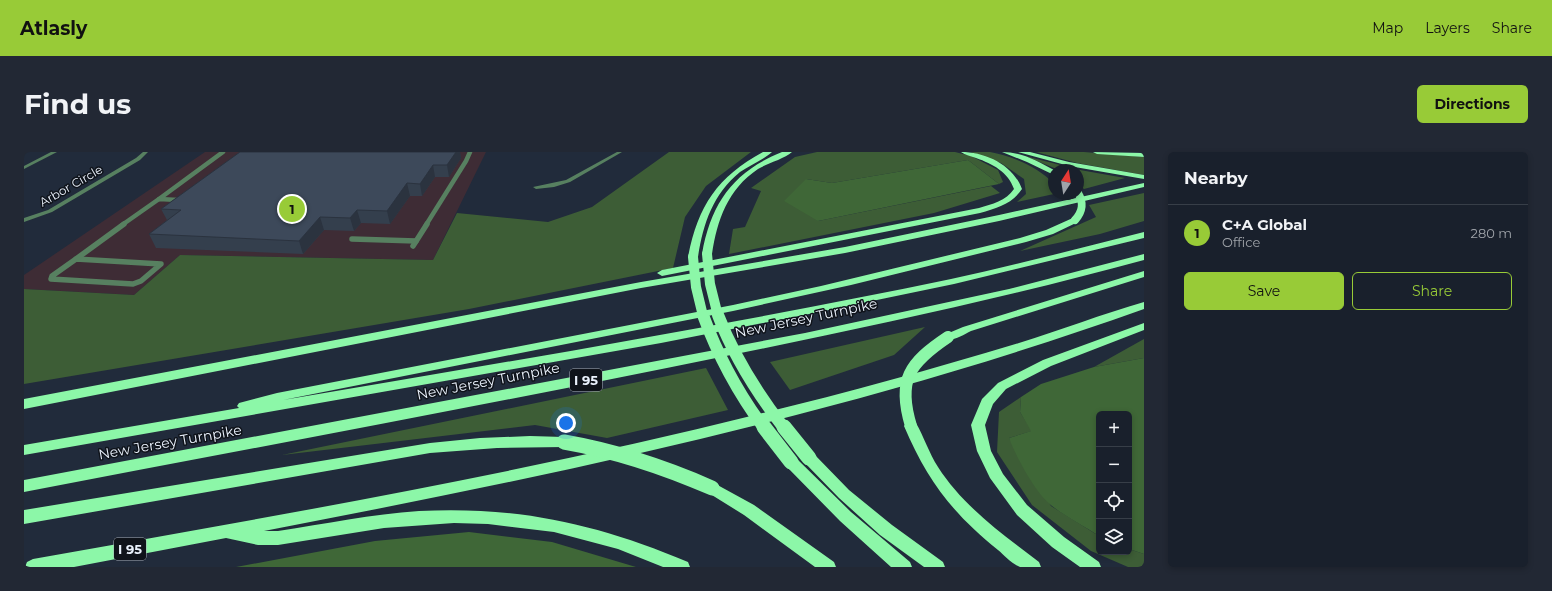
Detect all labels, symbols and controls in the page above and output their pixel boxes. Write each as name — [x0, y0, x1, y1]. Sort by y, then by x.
text: Atlasly — [20, 17, 87, 40]
text: Map — [1372, 19, 1403, 37]
text: Layers — [1425, 19, 1470, 37]
text: Share — [1492, 19, 1532, 37]
button: Directions — [1417, 85, 1528, 123]
text: Find us — [24, 87, 131, 121]
street label: Arbor Circle — [36, 161, 105, 210]
north arrow — [1048, 164, 1084, 200]
text: Nearby — [1184, 168, 1248, 188]
pin: 1 — [279, 194, 305, 224]
text: C+A Global — [1222, 215, 1307, 234]
text: 1 — [1194, 225, 1200, 241]
text: 280 m — [1471, 225, 1512, 241]
text: Office — [1222, 234, 1260, 250]
button: Save — [1184, 272, 1344, 310]
button: Share — [1352, 272, 1512, 310]
street label: New Jersey Turnpike — [733, 294, 879, 342]
street label: New Jersey Turnpike — [415, 358, 561, 404]
road number: I 95 — [570, 369, 602, 391]
map controls — [1096, 411, 1132, 555]
button: + — [1096, 411, 1132, 447]
your location — [556, 413, 576, 433]
street label: New Jersey Turnpike — [97, 421, 243, 463]
button: − — [1096, 447, 1132, 483]
button: locate — [1096, 483, 1132, 519]
button: layers — [1096, 519, 1132, 555]
road number: I 95 — [114, 538, 146, 560]

